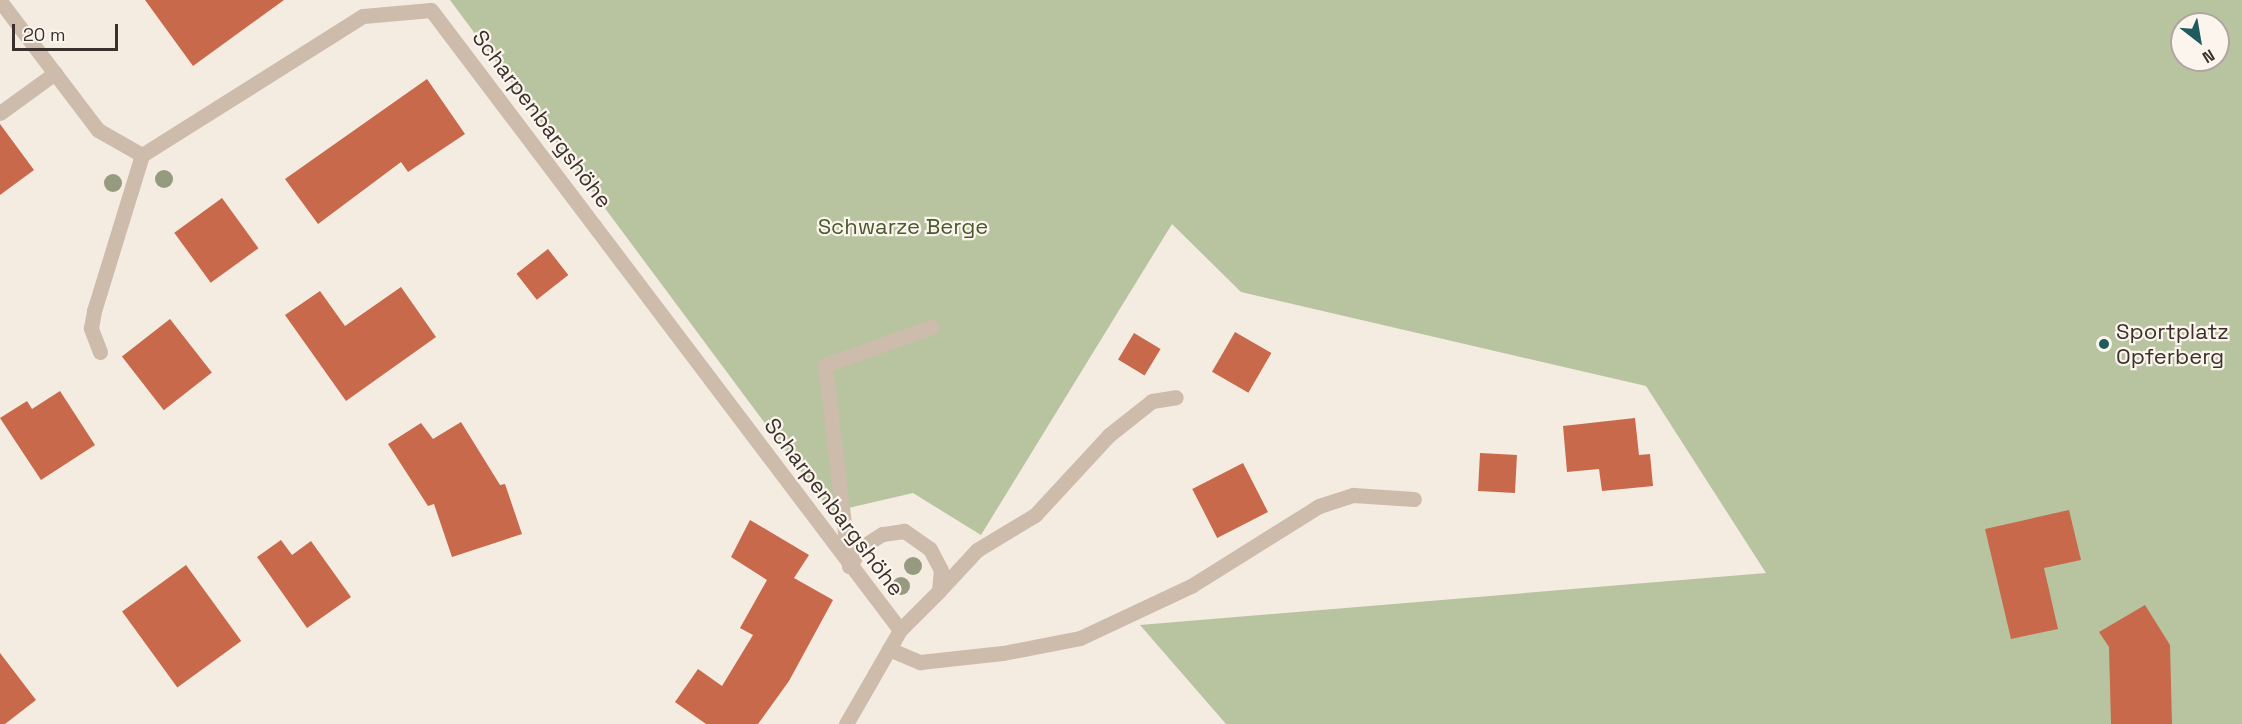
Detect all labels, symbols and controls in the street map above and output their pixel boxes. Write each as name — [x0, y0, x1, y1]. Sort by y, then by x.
scale bar — [15, 12, 122, 50]
north arrow — [2170, 12, 2230, 72]
text: 20 m — [23, 23, 66, 46]
street label: Scharpenbargshöhe — [467, 25, 617, 213]
text: N — [2198, 44, 2219, 68]
park label: Schwarze Berge — [818, 214, 988, 240]
place label: Sportplatz Opferberg — [2116, 318, 2229, 370]
marker: Sportplatz Opferberg — [2097, 337, 2111, 351]
street label: Scharpenbargshöhe — [759, 413, 909, 601]

